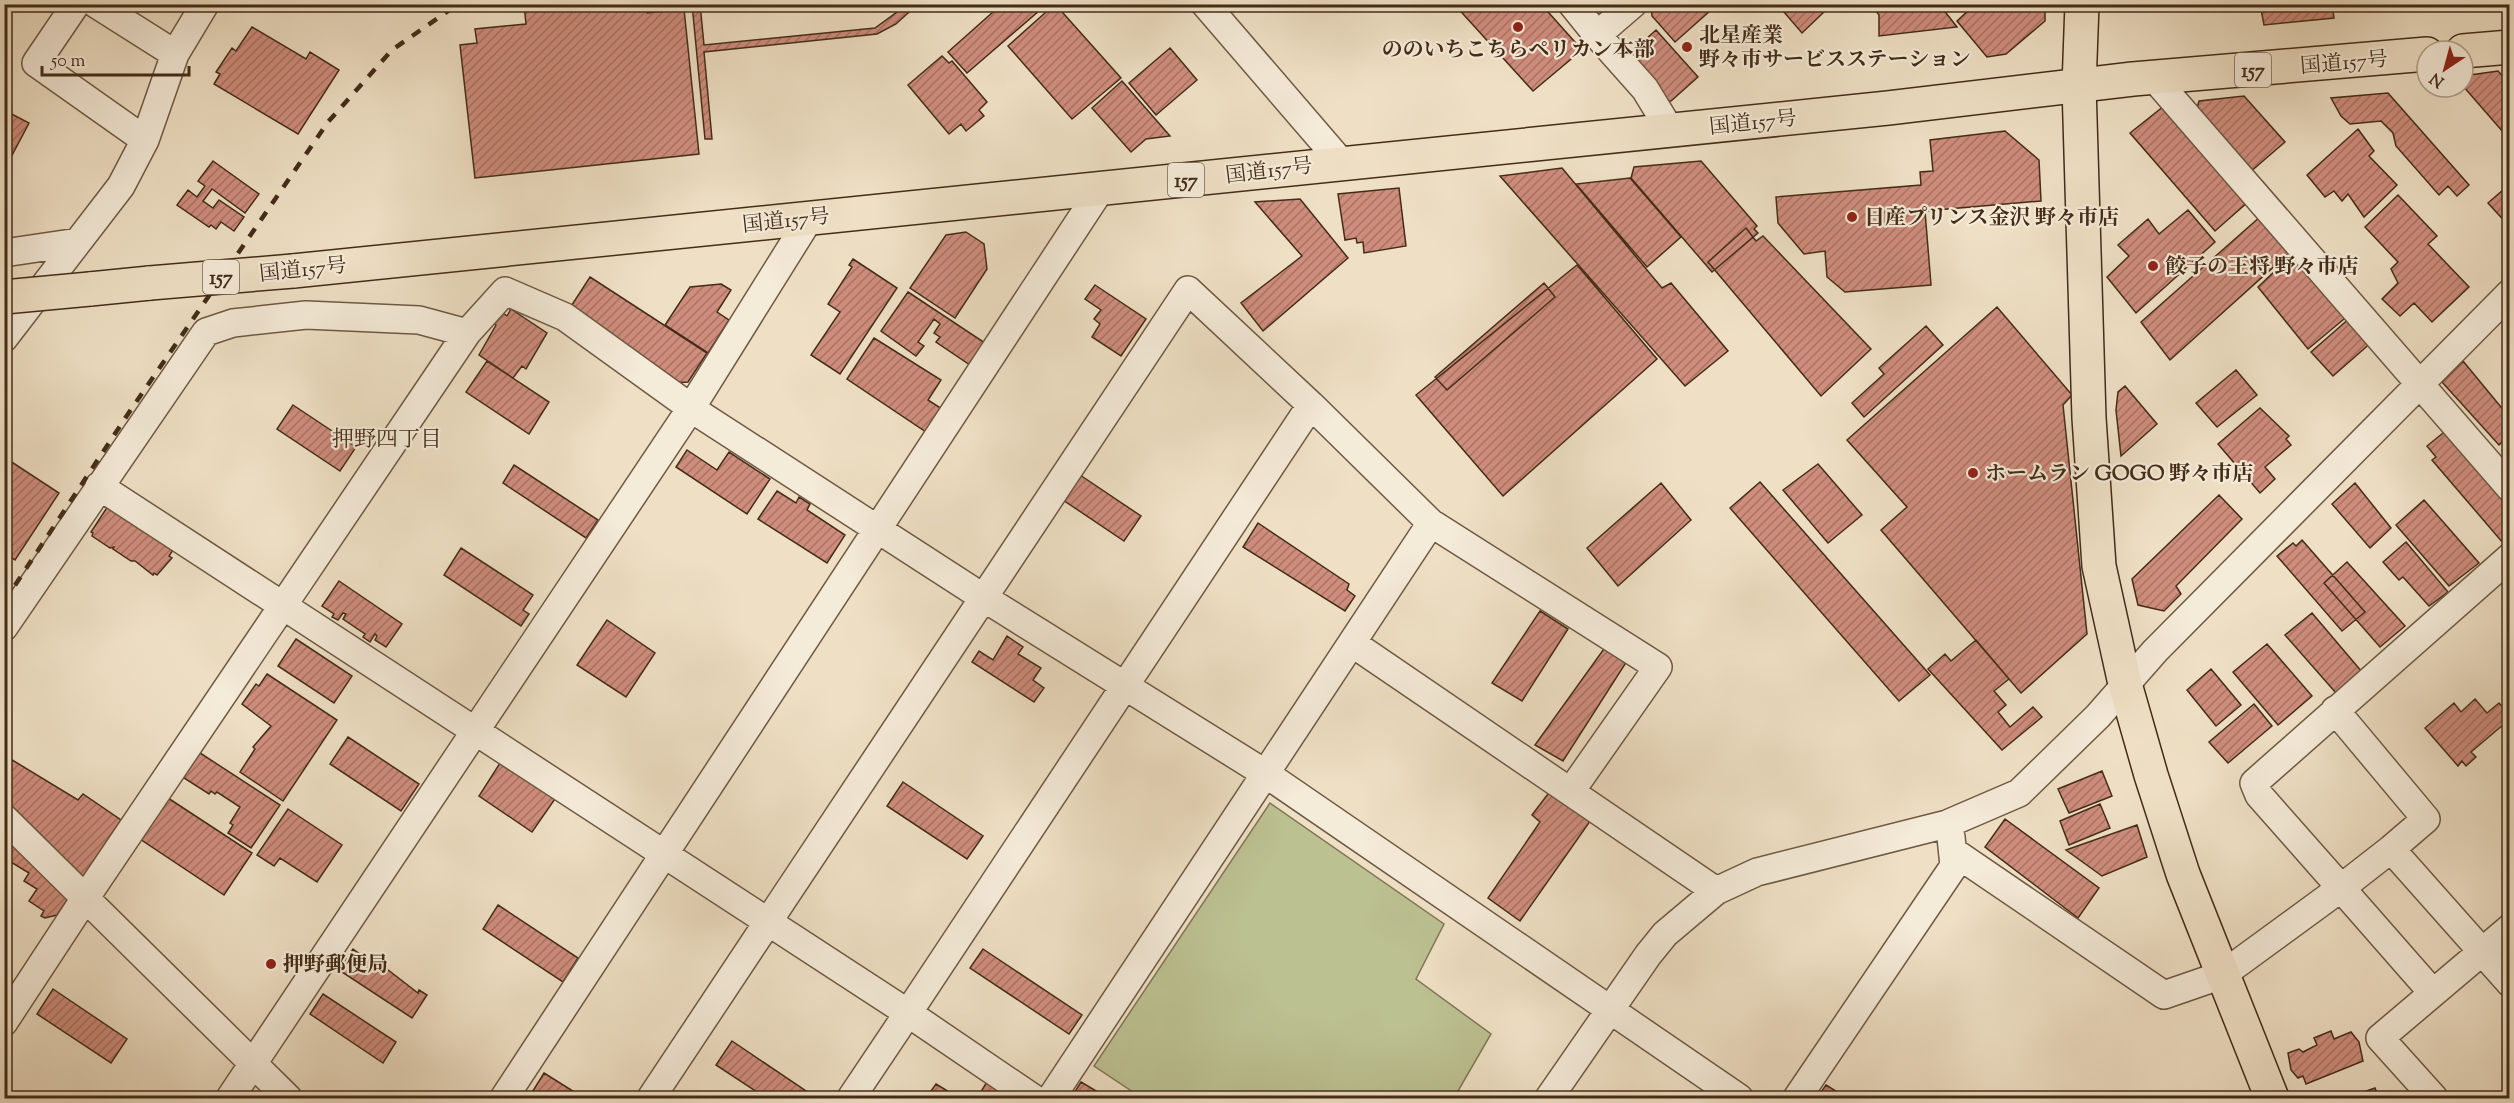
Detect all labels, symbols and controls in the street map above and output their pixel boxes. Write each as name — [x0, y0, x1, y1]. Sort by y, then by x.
marker: ののいちこちらペリカン本部 — [1511, 20, 1525, 34]
place label: 北星産業 野々市サービスステーション — [1699, 22, 1971, 76]
place label: ののいちこちらペリカン本部 — [1382, 36, 1654, 66]
scale bar — [42, 39, 189, 77]
north arrow — [2415, 39, 2475, 99]
marker: 北星産業 野々市サービスステーション — [1680, 40, 1694, 54]
street label: 国道157号 — [2299, 45, 2389, 83]
text: 50 m — [50, 49, 86, 75]
road number: 157 — [2235, 53, 2271, 87]
text: N — [2426, 66, 2450, 92]
street label: 国道157号 — [1708, 104, 1798, 143]
street label: 国道157号 — [1224, 152, 1315, 192]
road number: 157 — [1168, 163, 1204, 197]
street label: 国道157号 — [741, 202, 831, 241]
place label: 日産プリンス金沢 野々市店 — [1864, 204, 2119, 234]
marker: 日産プリンス金沢 野々市店 — [1845, 210, 1859, 224]
street label: 国道157号 — [258, 251, 348, 290]
place label: 餃子の王将 野々市店 — [2165, 253, 2358, 283]
marker: 餃子の王将 野々市店 — [2146, 259, 2160, 273]
road number: 157 — [203, 260, 239, 294]
district label: 押野四丁目 — [332, 425, 442, 457]
place label: ホームラン GOGO 野々市店 — [1985, 460, 2253, 490]
marker: ホームラン GOGO 野々市店 — [1966, 466, 1980, 480]
place label: 押野郵便局 — [283, 951, 388, 981]
marker: 押野郵便局 — [264, 957, 278, 971]

